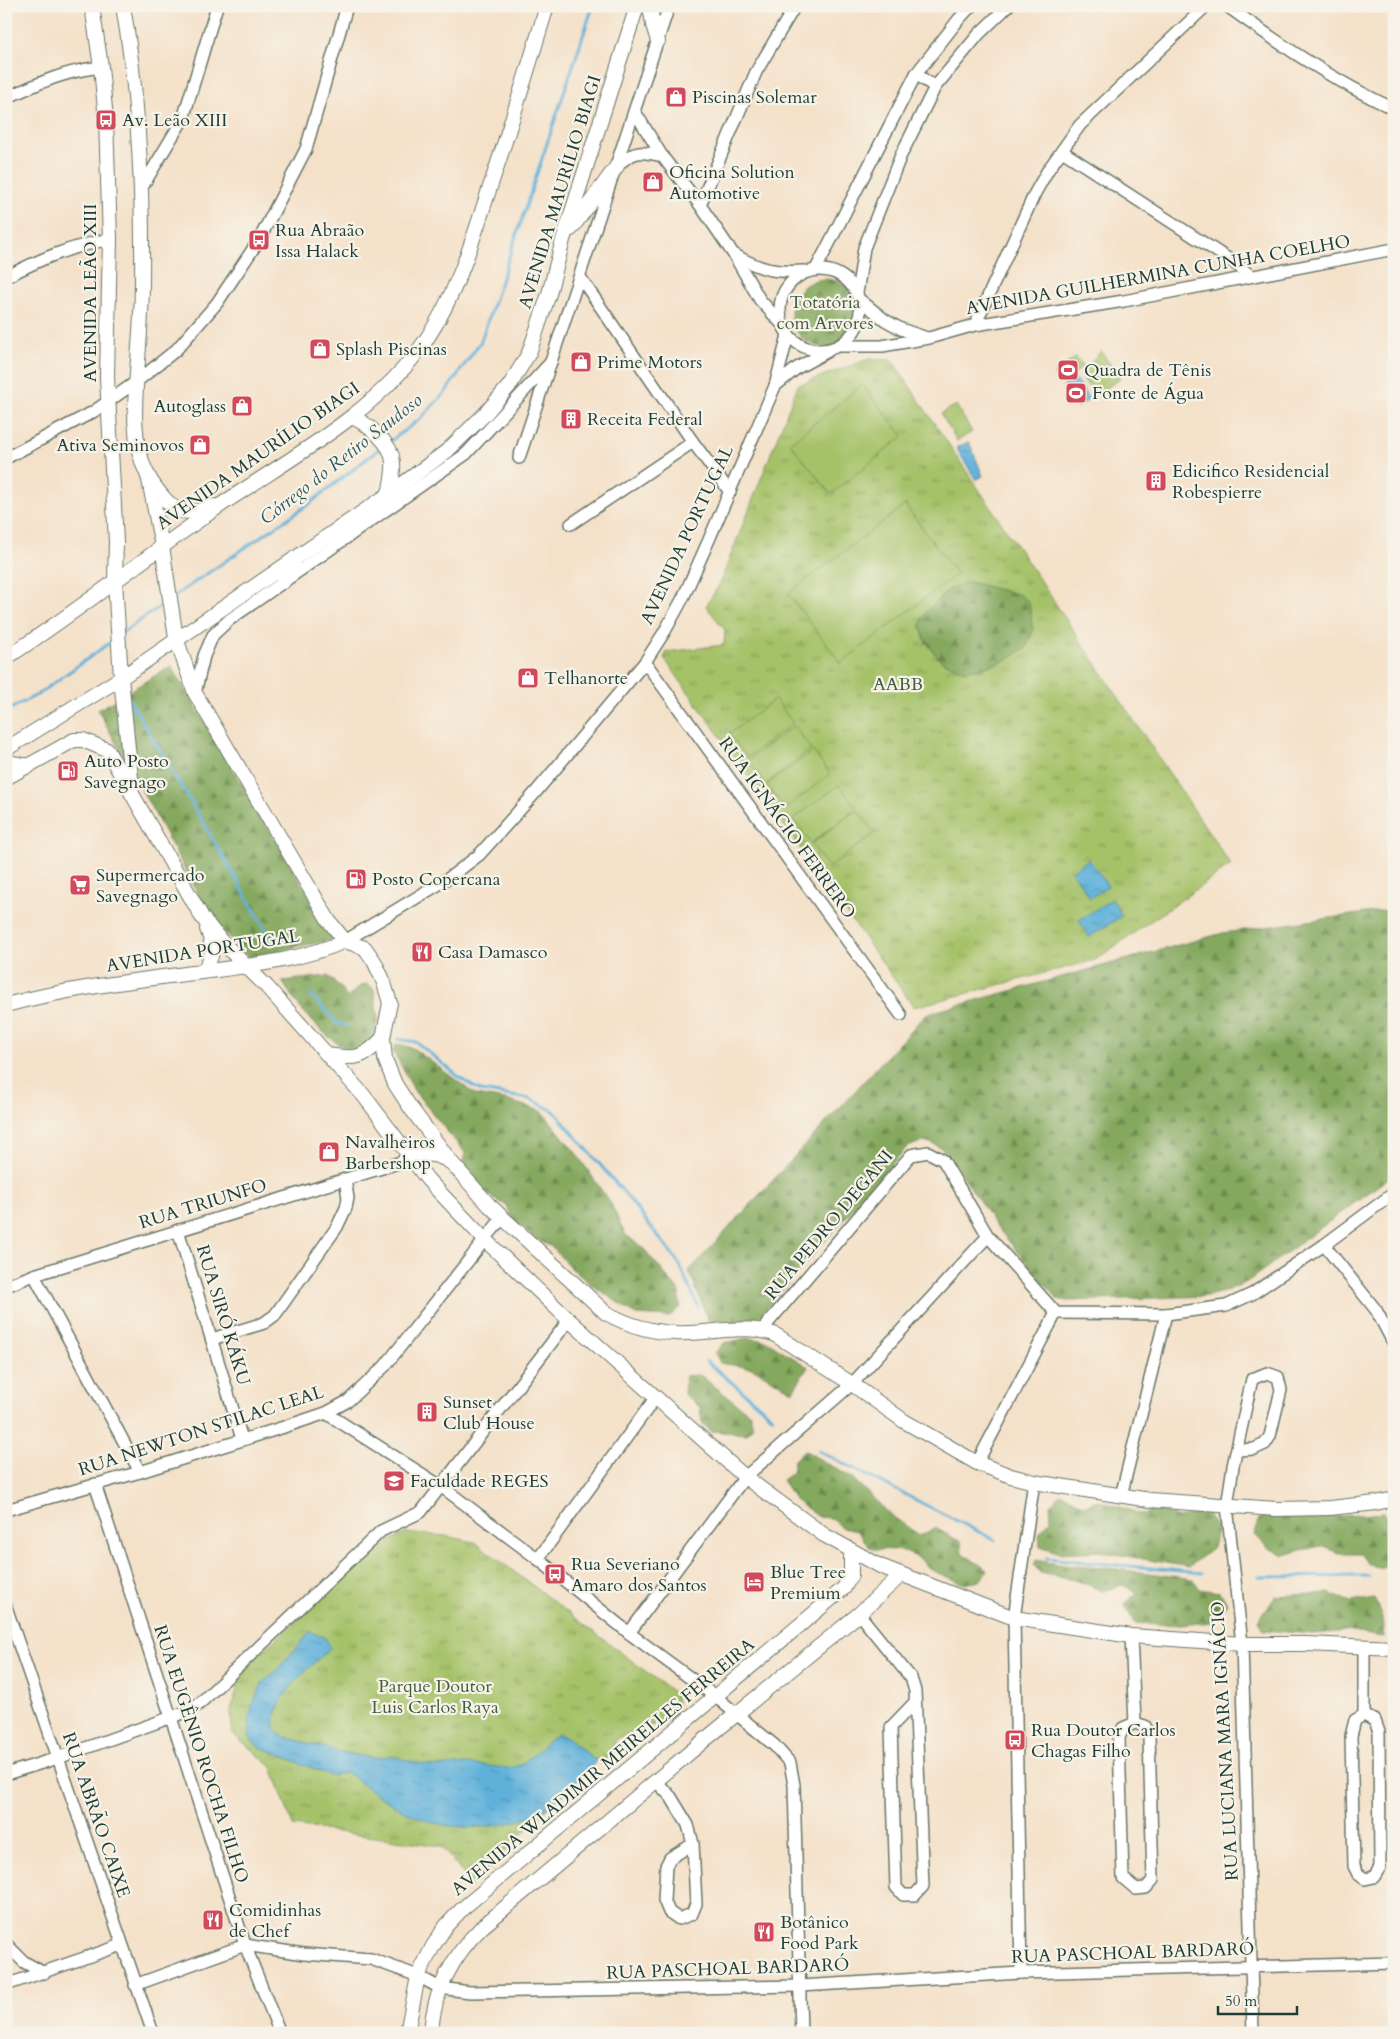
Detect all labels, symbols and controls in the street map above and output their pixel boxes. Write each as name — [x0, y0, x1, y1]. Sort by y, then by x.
street label: AVENIDA MAURÍLIO BIAGI — [513, 72, 607, 312]
shop icon: Piscinas Solemar — [664, 85, 688, 109]
place label: Piscinas Solemar — [692, 85, 817, 110]
bus stop icon: Av. Leão XIII — [94, 108, 118, 132]
place label: Av. Leão XIII — [122, 108, 227, 133]
place label: Oficina Solution Automotive — [669, 160, 795, 206]
shop icon: Oficina Solution Automotive — [641, 170, 665, 194]
street label: AVENIDA LEÃO XIII — [78, 204, 103, 382]
place label: Rua Abraão Issa Halack — [275, 218, 365, 264]
bus stop icon: Rua Abraão Issa Halack — [247, 228, 271, 252]
street label: AVENIDA GUILHERMINA CUNHA COELHO — [964, 229, 1352, 321]
park label: Totatória com Arvores — [777, 290, 873, 336]
shop icon: Splash Piscinas — [308, 337, 332, 361]
place label: Splash Piscinas — [336, 337, 447, 362]
shop icon: Prime Motors — [569, 350, 593, 374]
place label: Prime Motors — [597, 350, 702, 375]
sports icon: Quadra de Tênis — [1056, 358, 1080, 382]
place label: Quadra de Tênis — [1084, 358, 1211, 383]
street label: AVENIDA MAURÍLIO BIAGI — [151, 376, 365, 536]
sports icon: Fonte de Água — [1064, 381, 1088, 405]
place label: Fonte de Água — [1092, 381, 1204, 406]
water label: Córrego do Retiro Saudoso — [254, 387, 428, 531]
place label: Autoglass — [153, 394, 226, 419]
shop icon: Autoglass — [230, 394, 254, 418]
building icon: Receita Federal — [559, 407, 583, 431]
place label: Receita Federal — [587, 407, 703, 432]
place label: Ativa Seminovos — [56, 433, 184, 458]
shop icon: Ativa Seminovos — [188, 433, 212, 457]
street label: AVENIDA PORTUGAL — [634, 441, 740, 629]
place label: Edicifico Residencial Robespierre — [1172, 459, 1330, 505]
building icon: Edicifico Residencial Robespierre — [1144, 469, 1168, 493]
shop icon: Telhanorte — [516, 666, 540, 690]
place label: Telhanorte — [544, 666, 628, 691]
park label: AABB — [873, 672, 923, 697]
street label: RUA IGNÁCIO FERRERO — [712, 732, 862, 924]
place label: Auto Posto Savegnago — [84, 749, 169, 795]
fuel station icon: Auto Posto Savegnago — [56, 759, 80, 783]
place label: Supermercado Savegnago — [96, 863, 205, 909]
fuel station icon: Posto Copercana — [344, 867, 368, 891]
place label: Posto Copercana — [372, 867, 501, 892]
supermarket icon: Supermercado Savegnago — [68, 873, 92, 897]
street label: AVENIDA PORTUGAL — [105, 923, 302, 979]
restaurant icon: Casa Damasco — [410, 940, 434, 964]
place label: Casa Damasco — [438, 940, 548, 965]
place label: Navalheiros Barbershop — [345, 1130, 435, 1176]
shop icon: Navalheiros Barbershop — [317, 1140, 341, 1164]
street label: RUA PEDRO DEGANI — [759, 1145, 899, 1305]
street label: RUA TRIUNFO — [136, 1173, 270, 1235]
street label: RUA SIRÓ KÁKU — [190, 1242, 256, 1389]
street label: RUA NEWTON STILAC LEAL — [75, 1379, 327, 1483]
place label: Sunset Club House — [443, 1390, 535, 1436]
building icon: Sunset Club House — [415, 1400, 439, 1424]
school or university icon: Faculdade REGES — [382, 1469, 406, 1493]
place label: Faculdade REGES — [410, 1469, 549, 1494]
place label: Rua Severiano Amaro dos Santos — [571, 1552, 707, 1598]
place label: Blue Tree Premium — [770, 1560, 846, 1606]
bus stop icon: Rua Severiano Amaro dos Santos — [543, 1562, 567, 1586]
hotel icon: Blue Tree Premium — [742, 1570, 766, 1594]
street label: RUA LUCIANA MARA IGNÁCIO — [1205, 1601, 1245, 1881]
street label: RUA EUGÊNIO ROCHA FILHO — [147, 1622, 255, 1886]
street label: AVENIDA WLADIMIR MEIRELLES FERREIRA — [446, 1632, 760, 1902]
park label: Parque Doutor Luis Carlos Raya — [371, 1674, 499, 1720]
place label: Rua Doutor Carlos Chagas Filho — [1031, 1718, 1175, 1764]
bus stop icon: Rua Doutor Carlos Chagas Filho — [1003, 1728, 1027, 1752]
street label: RUA ABRÃO CAIXE — [56, 1729, 136, 1901]
place label: Comidinhas de Chef — [229, 1898, 321, 1944]
restaurant icon: Comidinhas de Chef — [201, 1908, 225, 1932]
place label: Botânico Food Park — [780, 1910, 859, 1956]
restaurant icon: Botânico Food Park — [752, 1920, 776, 1944]
street label: RUA PASCHOAL BARDARÓ — [1011, 1936, 1254, 1970]
street label: RUA PASCHOAL BARDARÓ — [606, 1952, 849, 1986]
scale bar — [1218, 1984, 1296, 2016]
text: 50 m — [1225, 1991, 1257, 2011]

